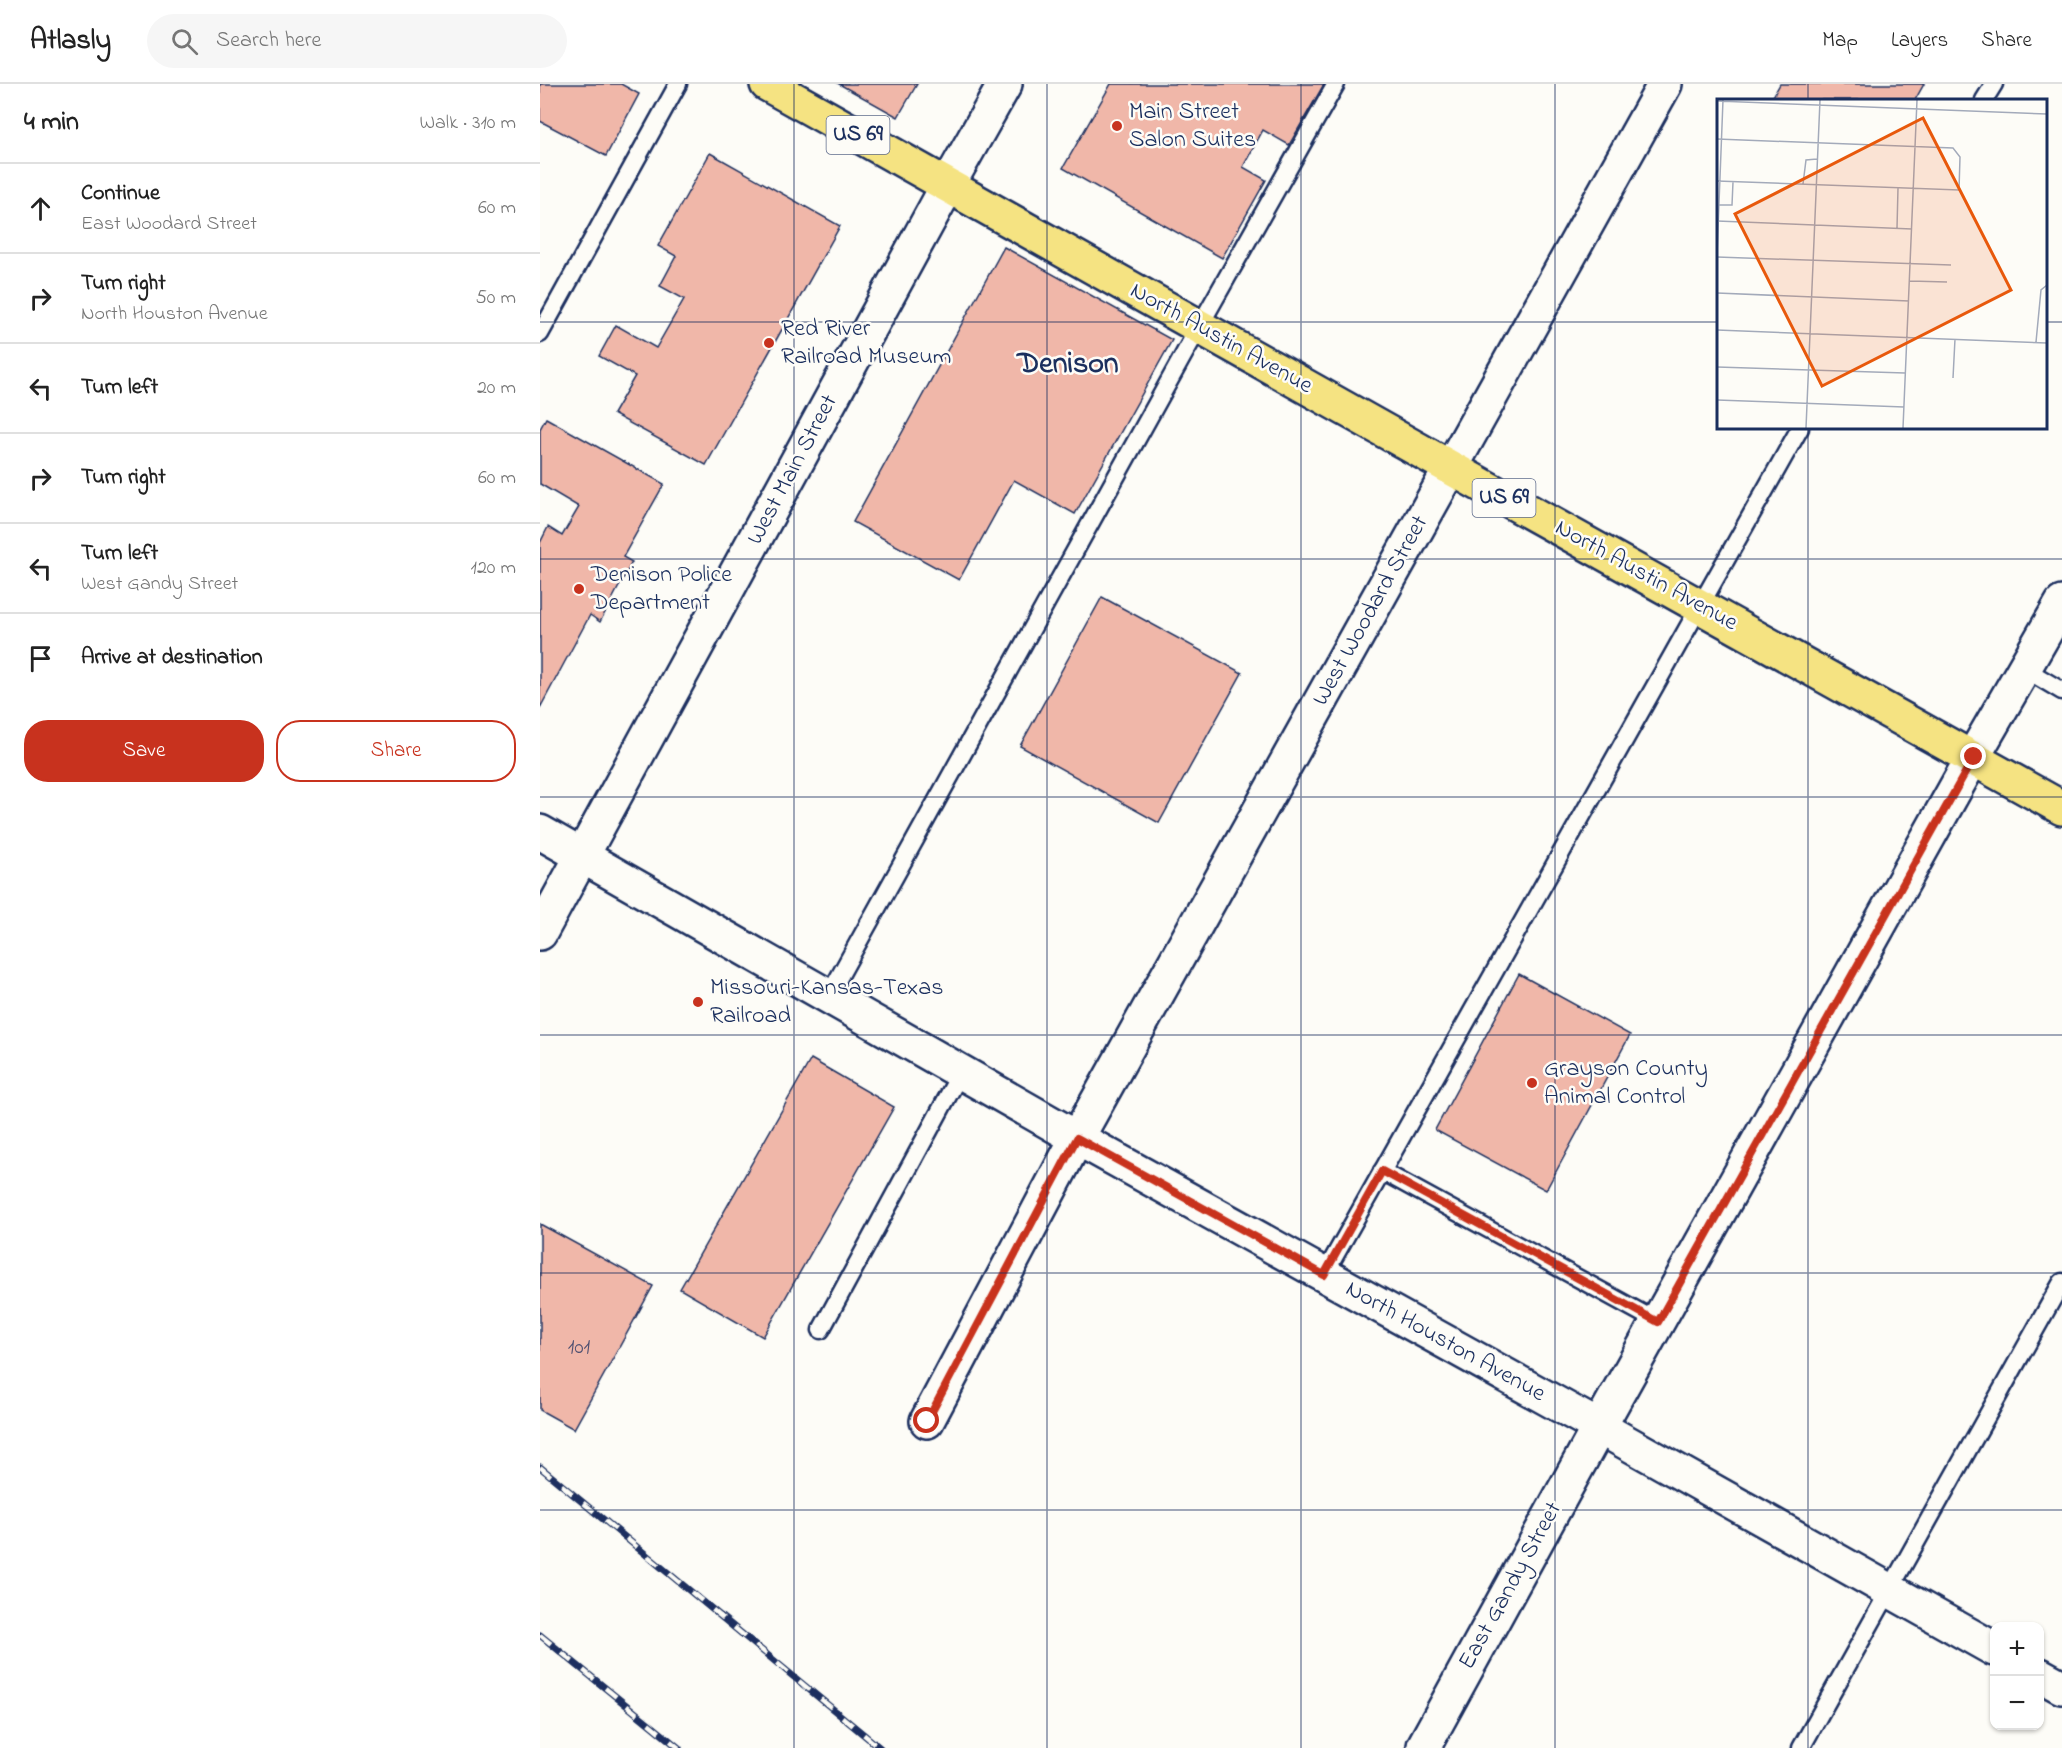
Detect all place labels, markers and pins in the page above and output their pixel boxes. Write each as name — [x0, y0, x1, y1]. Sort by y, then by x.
place label: Main Street Salon Suites — [1129, 95, 1256, 158]
marker: Main Street Salon Suites — [1110, 119, 1124, 133]
place label: Red River Railroad Museum — [781, 312, 951, 375]
marker: Red River Railroad Museum — [762, 336, 776, 350]
place label: Denison Police Department — [590, 558, 732, 621]
marker: Denison Police Department — [572, 582, 586, 596]
place label: Missouri-Kansas-Texas Railroad — [710, 971, 943, 1034]
marker: Missouri-Kansas-Texas Railroad — [691, 995, 705, 1009]
place label: Grayson County Animal Control — [1544, 1052, 1708, 1115]
marker: Grayson County Animal Control — [1525, 1076, 1539, 1090]

